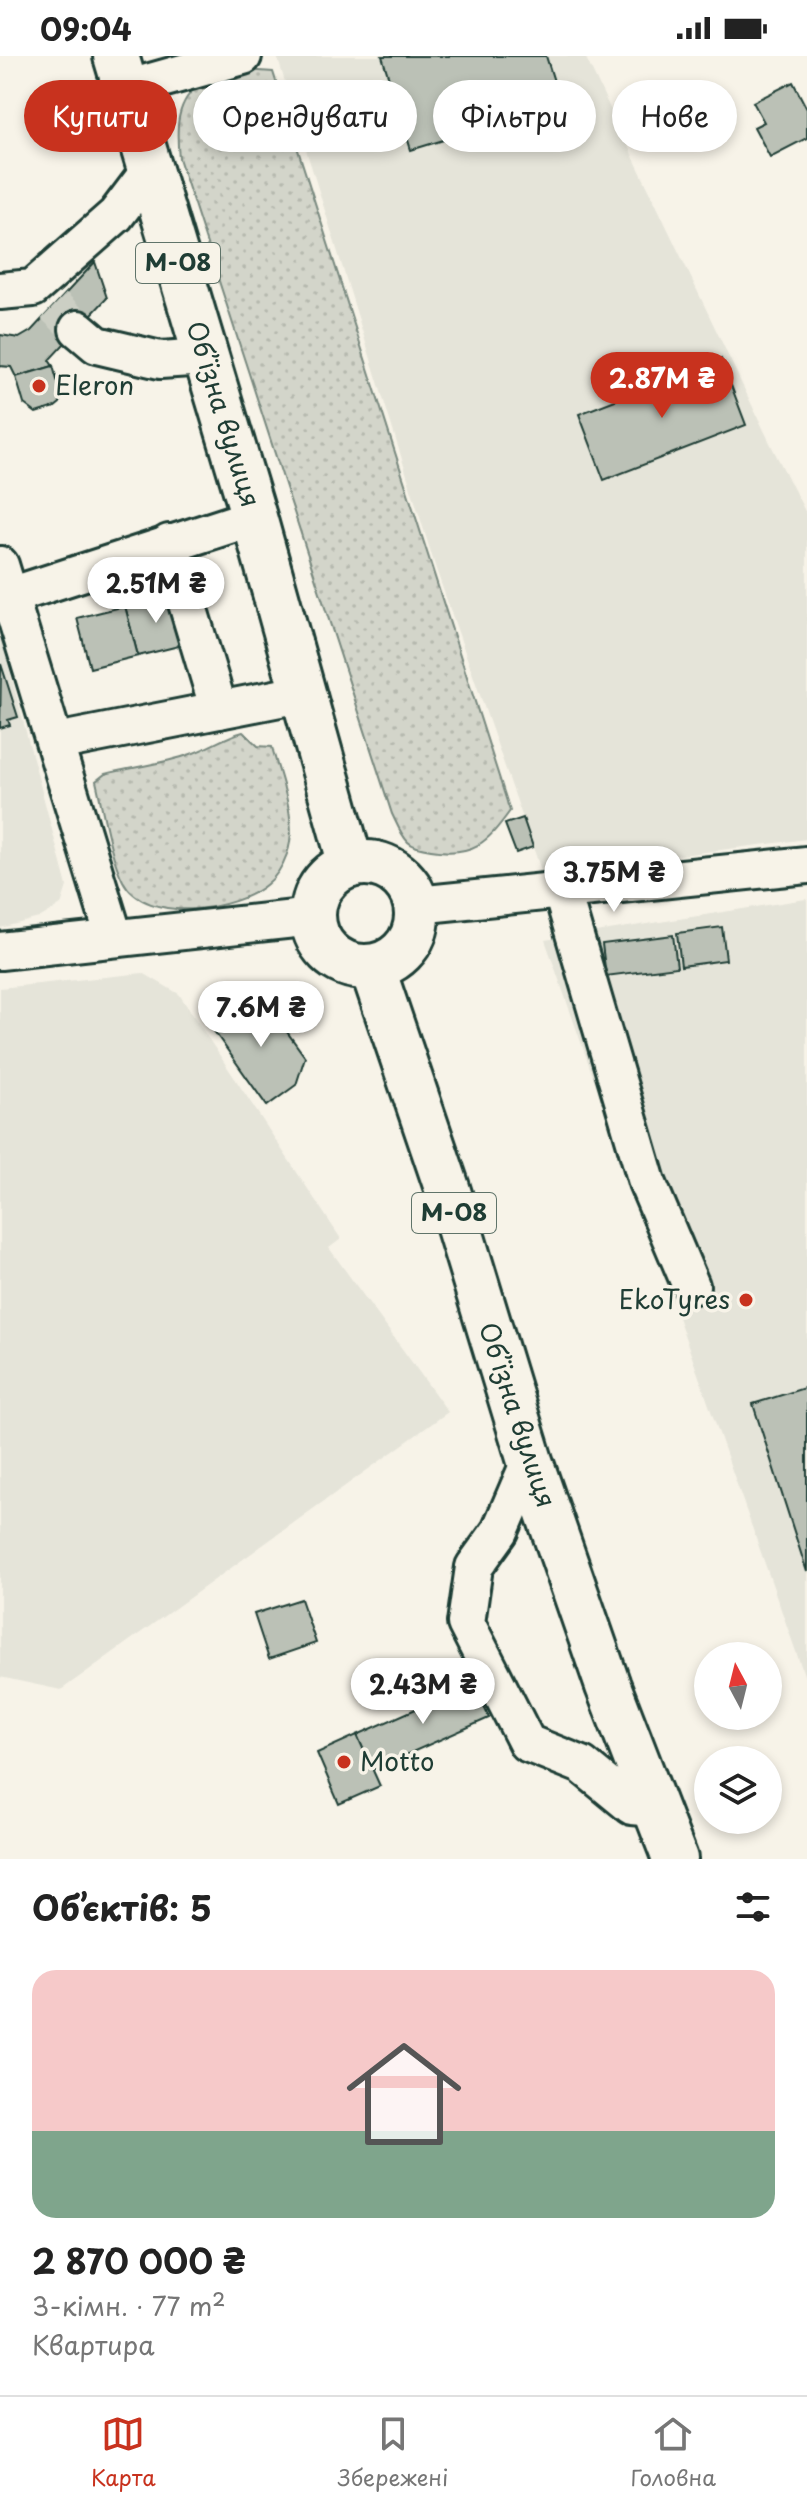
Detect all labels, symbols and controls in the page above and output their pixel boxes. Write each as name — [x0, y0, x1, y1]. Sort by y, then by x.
text: 09:04 — [40, 6, 132, 51]
chip: Купити — [24, 80, 177, 152]
chip: Орендувати — [193, 80, 417, 152]
chip: Фільтри — [433, 80, 596, 152]
chip: Нове — [612, 80, 737, 152]
road number: М-08 — [136, 243, 220, 283]
street label: Обʼїзна вулиця — [178, 316, 271, 511]
pin: 2.87M ₴ — [588, 352, 736, 420]
text: 2.87M ₴ — [609, 358, 715, 397]
place label: Eleron — [55, 365, 134, 404]
marker: Eleron — [30, 377, 48, 395]
pin: 2.51M ₴ — [82, 557, 230, 625]
text: 2.51M ₴ — [105, 563, 207, 602]
pin: 3.75M ₴ — [540, 846, 688, 914]
text: 3.75M ₴ — [562, 852, 666, 891]
pin: 7.6M ₴ — [196, 981, 326, 1049]
text: 7.6M ₴ — [216, 987, 306, 1026]
road number: М-08 — [412, 1193, 496, 1233]
place label: EkoTyres — [619, 1279, 730, 1318]
marker: EkoTyres — [737, 1291, 755, 1309]
street label: Обʼїзна вулиця — [470, 1317, 567, 1512]
north arrow — [694, 1642, 782, 1730]
map controls — [694, 1642, 782, 1834]
pin: 2.43M ₴ — [349, 1658, 497, 1726]
text: 2.43M ₴ — [369, 1664, 477, 1703]
place label: Motto — [360, 1741, 434, 1780]
button: layers — [694, 1746, 782, 1834]
marker: Motto — [335, 1753, 353, 1771]
text: Об’єктів: 5 — [32, 1881, 212, 1933]
icon: filters — [731, 1885, 775, 1929]
icon: home — [332, 2022, 476, 2166]
text: 2 870 000 ₴ — [32, 2234, 246, 2286]
text: 3-кімн. · 77 m² — [32, 2286, 226, 2325]
text: Квартира — [32, 2325, 155, 2364]
tab: Карта — [91, 2412, 156, 2493]
tab: Збережені — [338, 2412, 448, 2493]
tab: Головна — [631, 2412, 716, 2493]

